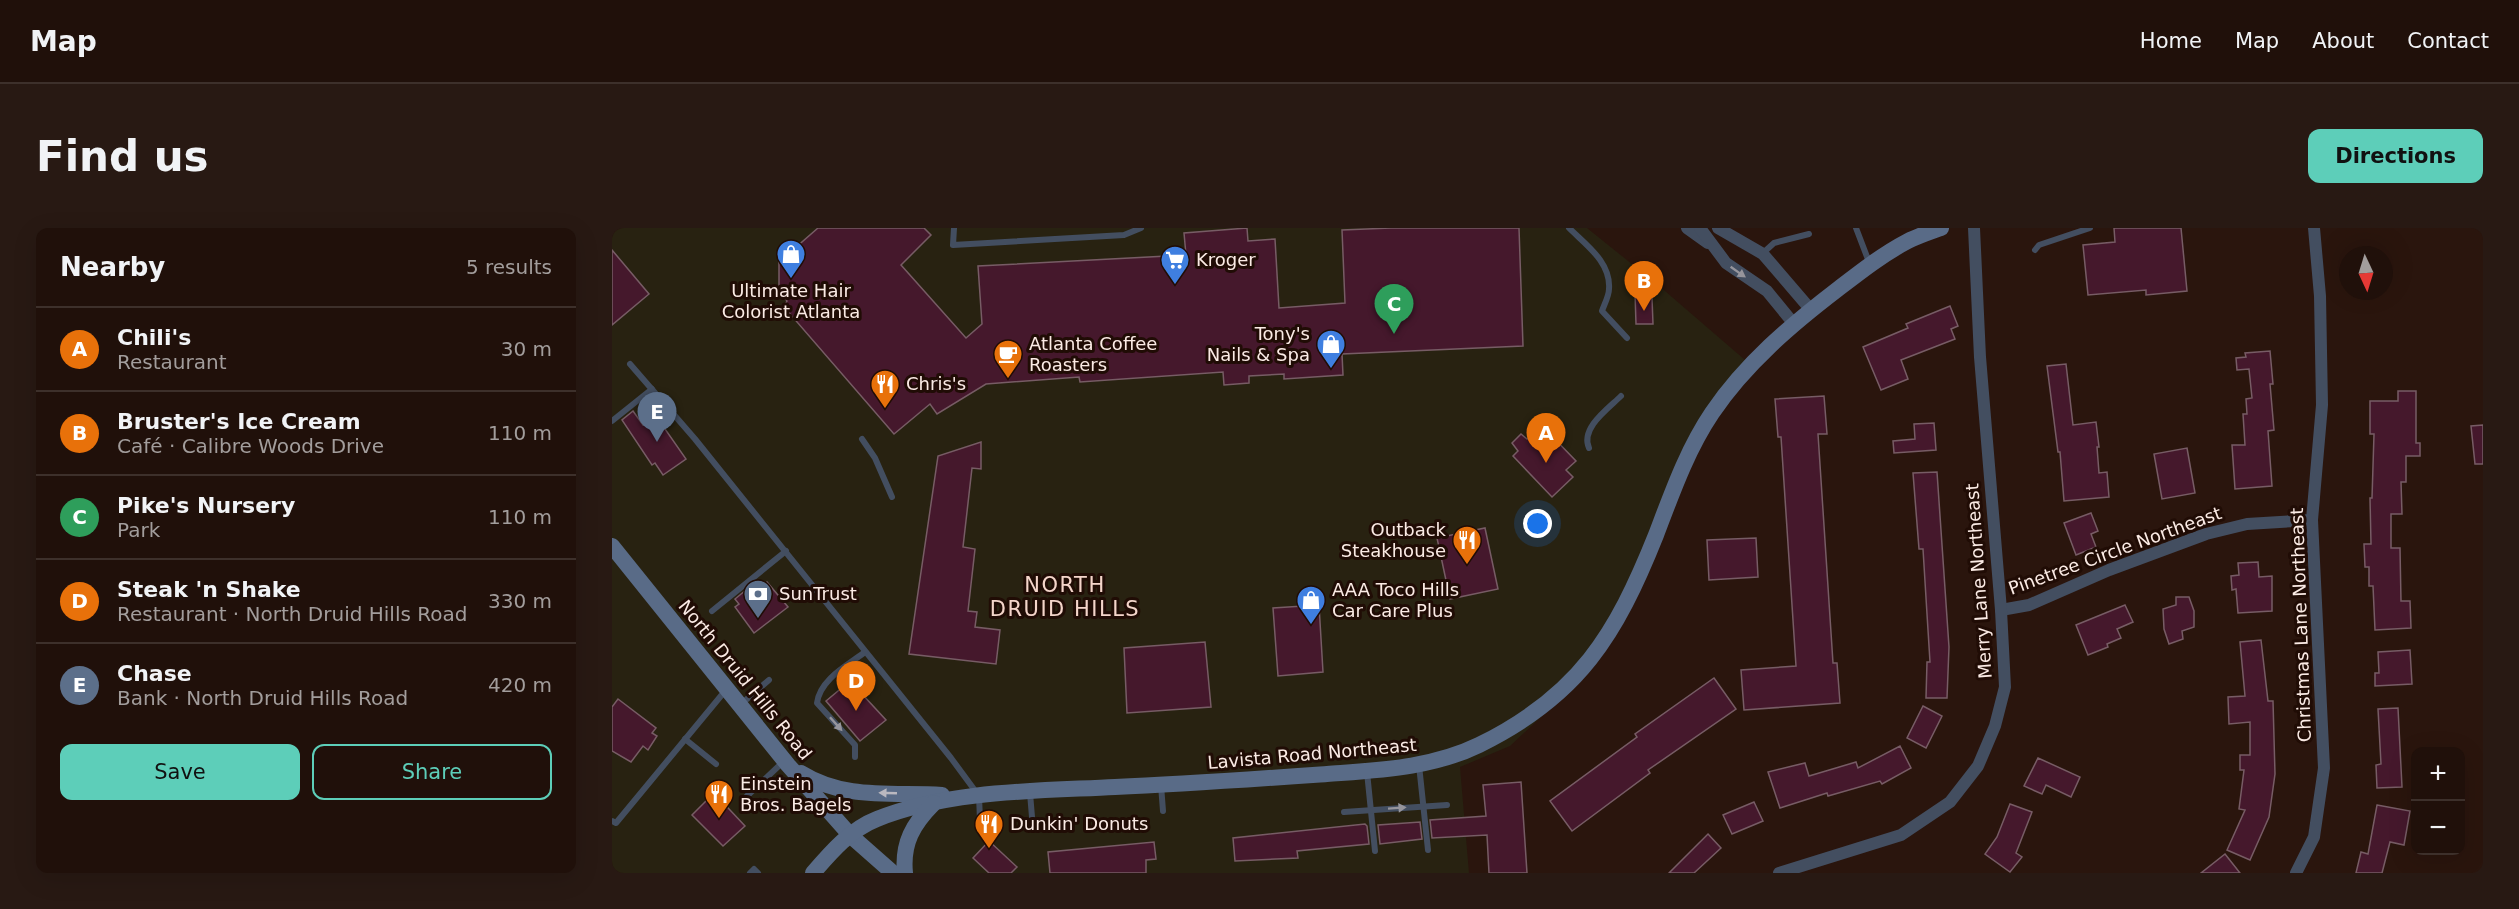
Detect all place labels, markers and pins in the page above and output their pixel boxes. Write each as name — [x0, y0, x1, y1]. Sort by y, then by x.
shop icon: Ultimate Hair Colorist Atlanta — [775, 238, 807, 280]
supermarket icon: Kroger — [1159, 244, 1191, 286]
place label: Kroger — [1196, 249, 1256, 270]
pin: B — [1624, 262, 1664, 311]
place label: Ultimate Hair Colorist Atlanta — [722, 280, 860, 322]
pin: C — [1374, 285, 1414, 334]
place label: Tony's Nails & Spa — [1207, 323, 1310, 365]
shop icon: Tony's Nails & Spa — [1315, 328, 1347, 370]
place label: Atlanta Coffee Roasters — [1029, 333, 1157, 375]
cafe icon: Atlanta Coffee Roasters — [992, 338, 1024, 380]
restaurant icon: Chris's — [869, 368, 901, 410]
place label: Chris's — [906, 373, 966, 394]
pin: E — [638, 392, 676, 442]
pin: A — [1526, 414, 1566, 463]
place label: Outback Steakhouse — [1341, 519, 1447, 561]
restaurant icon: Outback Steakhouse — [1451, 524, 1483, 566]
bank icon: SunTrust — [742, 578, 774, 620]
place label: AAA Toco Hills Car Care Plus — [1332, 579, 1459, 621]
place label: SunTrust — [779, 583, 857, 604]
shop icon: AAA Toco Hills Car Care Plus — [1295, 584, 1327, 626]
pin: D — [836, 662, 876, 711]
place label: Einstein Bros. Bagels — [740, 773, 851, 815]
restaurant icon: Einstein Bros. Bagels — [703, 778, 735, 820]
restaurant icon: Dunkin' Donuts — [973, 808, 1005, 850]
place label: Dunkin' Donuts — [1010, 813, 1148, 834]

